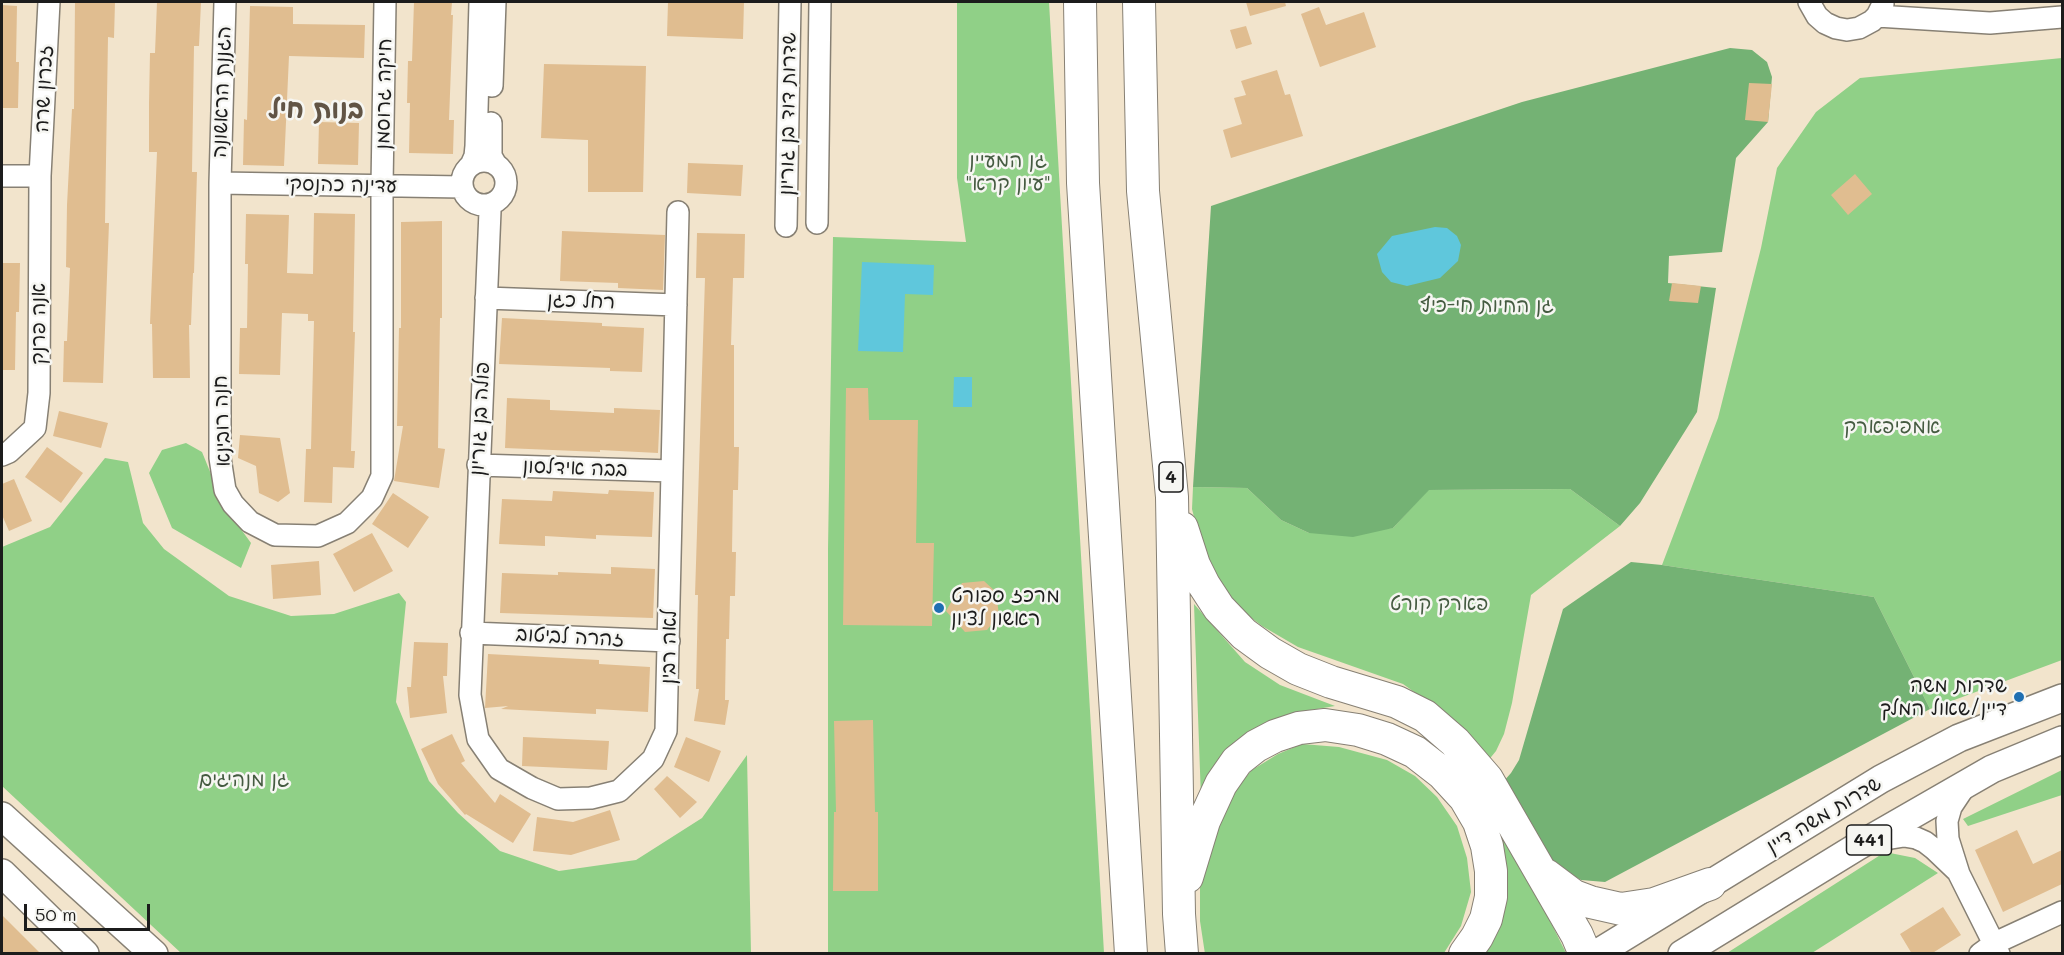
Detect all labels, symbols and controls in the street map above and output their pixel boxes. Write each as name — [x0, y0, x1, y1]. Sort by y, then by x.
street label: הגננת הראשונה — [208, 26, 236, 158]
street label: שדרות דוד בן גוריון — [775, 32, 801, 196]
street label: חיקה גרוסמן — [371, 38, 397, 150]
street label: זכרון שרה — [30, 45, 58, 133]
district label: בנות חיל — [268, 94, 364, 126]
park label: גן המעיין "עיון קרא" — [965, 149, 1051, 196]
street label: עדינה כהנסקי — [285, 172, 397, 198]
street label: אנה פרנק — [27, 283, 51, 365]
street label: רחל כגן — [547, 288, 615, 314]
park label: גן החיות חי-כיף — [1420, 294, 1554, 318]
street label: פולה בן גוריון — [465, 361, 495, 477]
street label: חנה רובינא — [208, 375, 236, 467]
park label: אמפיפארק — [1844, 415, 1940, 439]
street label: בבה אידלסון — [522, 454, 628, 482]
road number: 4 — [1159, 462, 1183, 492]
place label: מרכז ספורט ראשון לציון — [951, 584, 1060, 631]
park label: פארק קורט — [1390, 592, 1488, 616]
marker: מרכז ספורט ראשון לציון — [932, 601, 946, 615]
street label: לאה רבין — [656, 609, 682, 685]
street label: זהרה לביטוב — [515, 622, 625, 652]
place label: שדרות משה דיין/שאול המלך — [1880, 674, 2007, 721]
marker: שדרות משה דיין/שאול המלך — [2012, 690, 2026, 704]
park label: גן מנהיגים — [199, 768, 289, 792]
street label: שדרות משה דיין — [1762, 771, 1886, 859]
road number: 441 — [1846, 825, 1892, 855]
scale bar — [27, 892, 153, 930]
text: 50 m — [35, 902, 77, 926]

